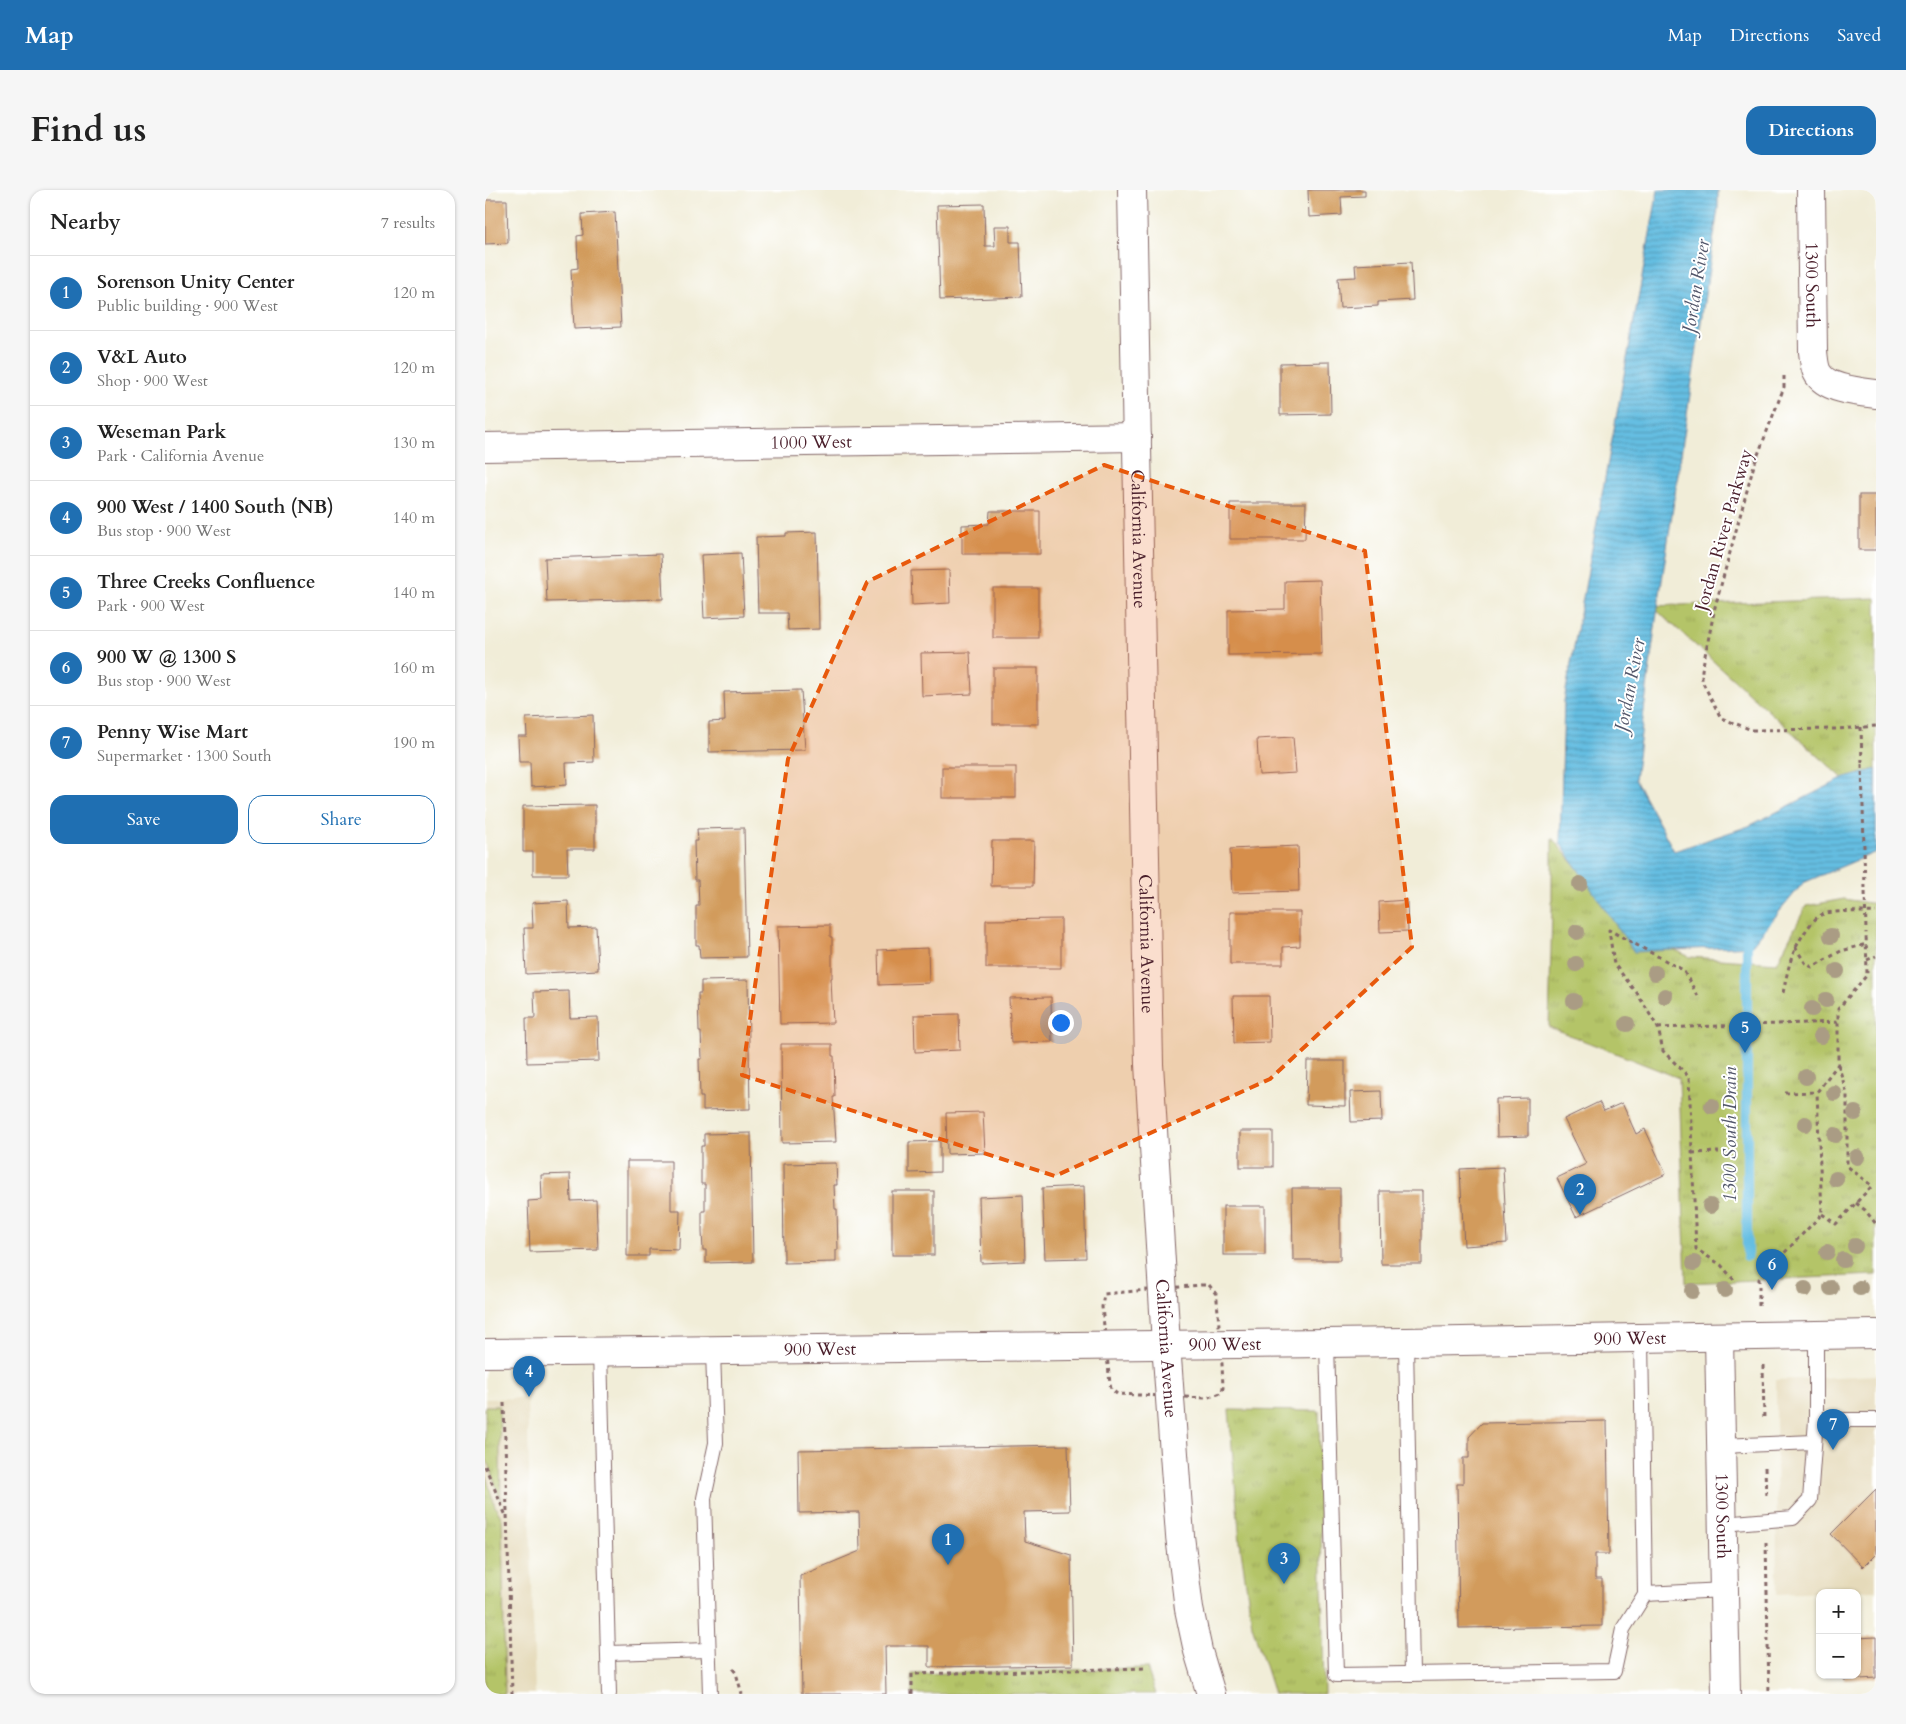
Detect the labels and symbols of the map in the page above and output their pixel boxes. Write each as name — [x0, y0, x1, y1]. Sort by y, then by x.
water label: Jordan River — [1675, 236, 1716, 339]
street label: 1300 South — [1799, 242, 1825, 328]
street label: 1000 West — [770, 429, 852, 455]
street label: Jordan River Parkway — [1688, 446, 1759, 617]
street label: California Avenue — [1125, 469, 1153, 609]
water label: Jordan River — [1607, 635, 1652, 738]
street label: California Avenue — [1133, 874, 1161, 1014]
your location — [1048, 1010, 1074, 1036]
pin: 5 — [1729, 1012, 1761, 1053]
water label: 1300 South Drain — [1717, 1066, 1743, 1203]
pin: 2 — [1564, 1174, 1596, 1215]
pin: 6 — [1756, 1249, 1788, 1290]
street label: California Avenue — [1150, 1278, 1184, 1419]
street label: 900 West — [1594, 1325, 1667, 1351]
street label: 900 West — [1189, 1331, 1262, 1357]
street label: 900 West — [784, 1336, 857, 1362]
pin: 4 — [513, 1356, 545, 1397]
pin: 7 — [1817, 1409, 1849, 1450]
street label: 1300 South — [1709, 1473, 1736, 1559]
pin: 1 — [932, 1524, 964, 1565]
pin: 3 — [1268, 1543, 1300, 1584]

